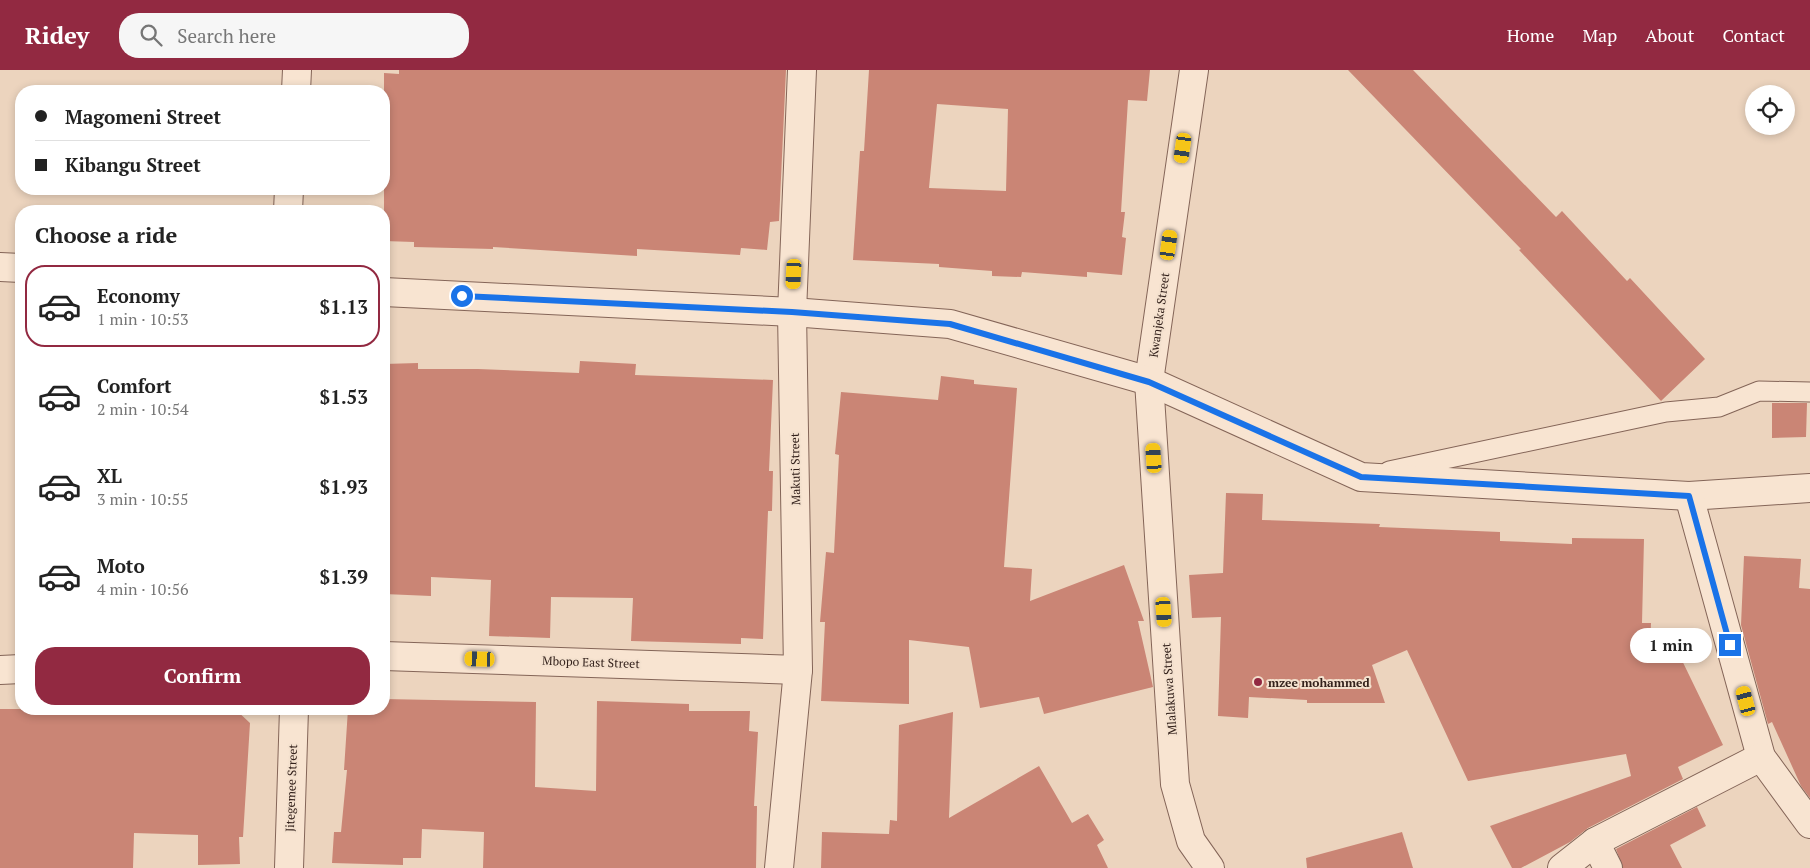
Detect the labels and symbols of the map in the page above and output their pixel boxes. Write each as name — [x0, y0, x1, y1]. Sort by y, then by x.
car — [1173, 132, 1192, 164]
car — [1159, 229, 1178, 261]
car — [785, 259, 802, 289]
street label: Kwanjeka Street — [1146, 271, 1172, 358]
route start — [451, 285, 473, 307]
street label: Makuti Street — [787, 432, 803, 505]
car — [1145, 443, 1162, 473]
car — [1155, 597, 1172, 627]
callout: 1 min — [1630, 628, 1712, 662]
route end — [1719, 634, 1741, 656]
street label: Mlalakuwa Street — [1158, 642, 1180, 736]
car — [464, 651, 495, 667]
street label: Mbopo East Street — [542, 653, 641, 671]
place label: mzee mohammed — [1268, 675, 1370, 690]
marker: mzee mohammed — [1252, 676, 1264, 688]
car — [1734, 685, 1757, 717]
street label: Jitegemee Street — [282, 743, 300, 832]

